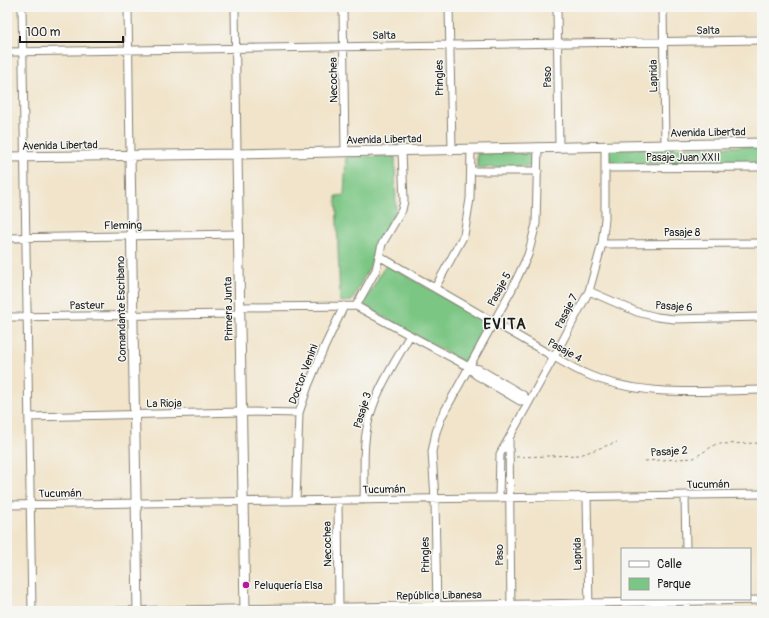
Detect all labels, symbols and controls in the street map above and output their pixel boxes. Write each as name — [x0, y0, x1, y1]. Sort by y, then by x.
scale bar — [20, 18, 123, 44]
street label: Salta — [696, 24, 720, 37]
text: 100 m — [26, 25, 61, 40]
street label: Salta — [372, 29, 396, 42]
street label: Necochea — [327, 57, 340, 103]
street label: Laprida — [647, 59, 660, 93]
street label: Pringles — [433, 60, 446, 96]
street label: Paso — [541, 66, 554, 88]
street label: Avenida Libertad — [670, 125, 746, 140]
street label: Avenida Libertad — [346, 132, 422, 147]
street label: Avenida Libertad — [22, 138, 98, 153]
street label: Pasaje Juan XXII — [646, 151, 720, 164]
street label: Fleming — [104, 219, 143, 232]
street label: Pasaje 8 — [664, 226, 701, 239]
street label: Comandante Escribano — [114, 256, 129, 362]
street label: Pasaje 5 — [485, 270, 514, 309]
street label: Primera Junta — [221, 277, 236, 341]
street label: Pasaje 7 — [552, 292, 581, 331]
street label: Pasteur — [69, 299, 105, 312]
street label: Pasaje 6 — [655, 299, 693, 314]
district label: EVITA — [483, 315, 527, 334]
street label: Pasaje 4 — [545, 336, 585, 366]
street label: Doctor Venini — [286, 342, 321, 406]
street label: Pasaje 3 — [351, 390, 374, 430]
street label: La Rioja — [146, 397, 182, 410]
street label: Pasaje 2 — [650, 444, 688, 459]
street label: Tucumán — [686, 478, 730, 491]
street label: Tucumán — [362, 483, 406, 496]
street label: Tucumán — [38, 487, 82, 500]
street label: Necochea — [321, 521, 334, 567]
street label: Pringles — [419, 537, 432, 573]
street label: Laprida — [571, 537, 584, 571]
street label: Paso — [493, 544, 506, 566]
legend — [621, 548, 751, 600]
text: Calle — [657, 557, 682, 572]
text: Parque — [657, 577, 691, 592]
place label: Peluquería Elsa — [254, 579, 323, 592]
marker: Peluquería Elsa — [241, 580, 251, 590]
street label: República Libanesa — [396, 588, 482, 603]

